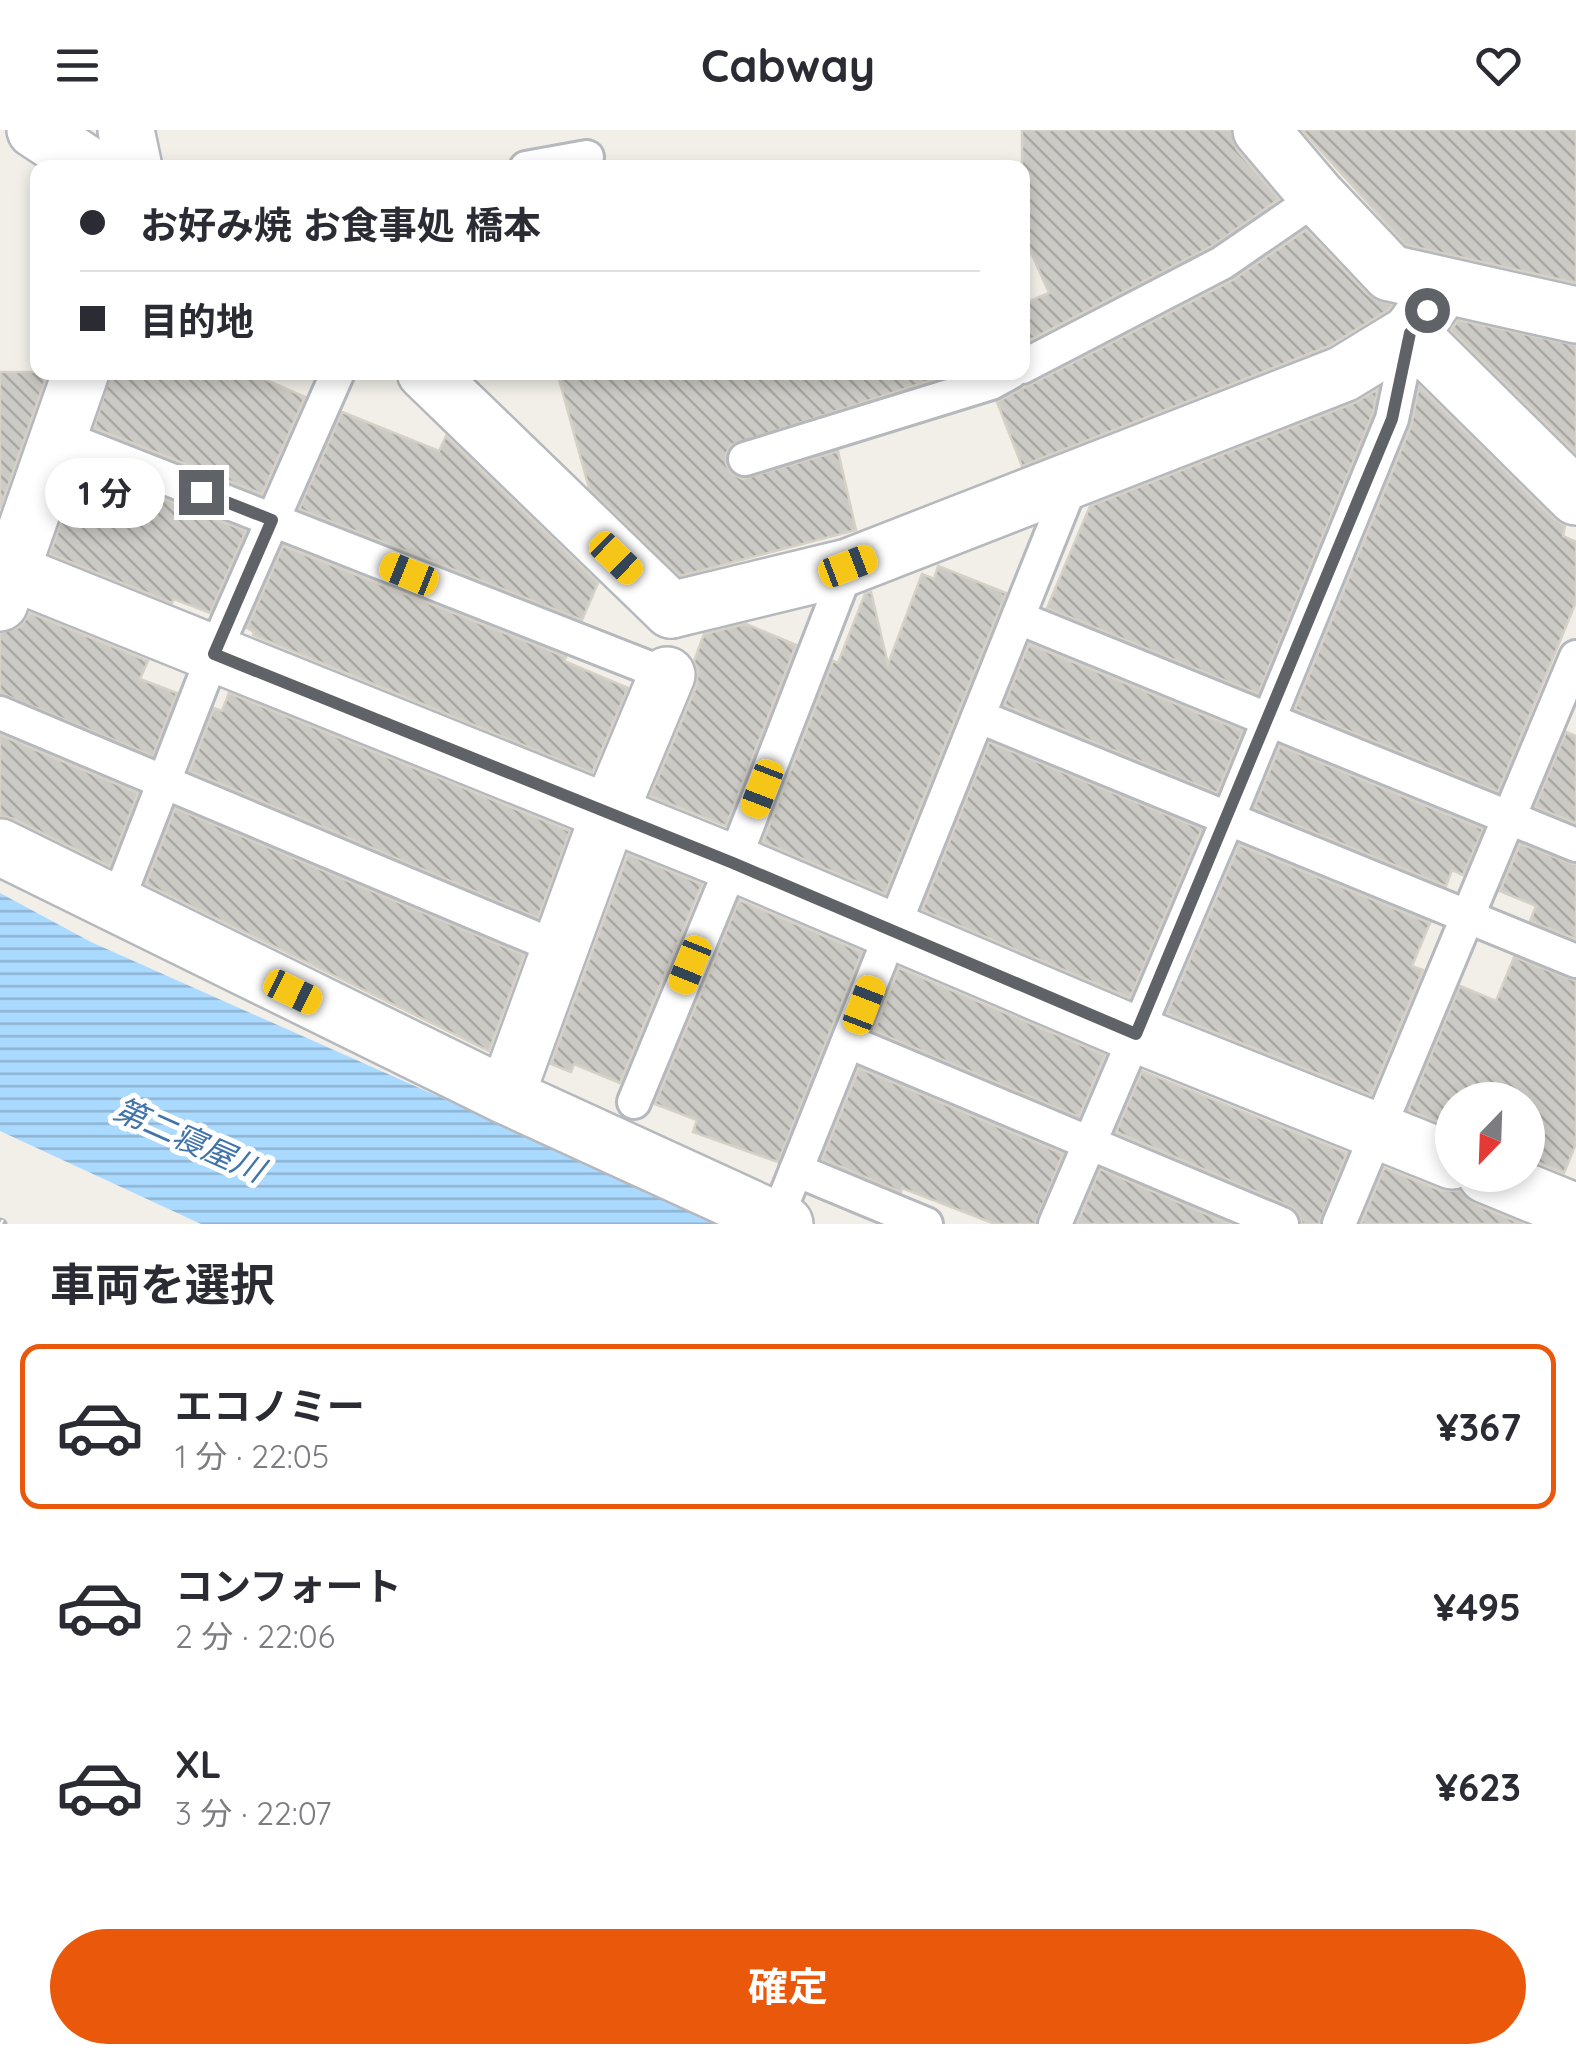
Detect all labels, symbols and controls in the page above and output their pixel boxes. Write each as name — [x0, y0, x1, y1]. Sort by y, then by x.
text: Cabway — [701, 37, 875, 93]
icon: menu — [50, 38, 105, 93]
icon: heart — [1471, 38, 1526, 93]
text: お好み焼 お食事処 橋本 — [140, 201, 541, 249]
route start — [1405, 288, 1450, 333]
text: 目的地 — [140, 297, 254, 345]
callout: 1 分 — [46, 457, 166, 527]
route end — [179, 470, 224, 515]
text: 1 分 — [78, 473, 132, 513]
car — [584, 526, 648, 590]
car — [815, 541, 881, 591]
car — [376, 549, 442, 599]
car — [737, 756, 787, 822]
car — [665, 932, 715, 998]
car — [259, 965, 327, 1019]
car — [839, 972, 889, 1038]
north arrow — [1435, 1082, 1545, 1192]
map controls — [1435, 1082, 1545, 1192]
water label: 第二寝屋川 — [108, 1088, 273, 1191]
text: 車両を選択 — [50, 1256, 275, 1312]
icon: car — [55, 1382, 145, 1472]
text: エコノミー — [175, 1382, 365, 1430]
text: ¥367 — [1436, 1403, 1521, 1451]
text: 1 分 · 22:05 — [175, 1436, 329, 1476]
icon: car — [55, 1562, 145, 1652]
text: コンフォート — [175, 1562, 402, 1610]
text: ¥495 — [1433, 1583, 1521, 1631]
text: 2 分 · 22:06 — [175, 1616, 335, 1656]
text: XL — [175, 1740, 221, 1788]
icon: car — [55, 1742, 145, 1832]
text: ¥623 — [1435, 1763, 1521, 1811]
text: 3 分 · 22:07 — [175, 1793, 331, 1833]
button: 確定 — [50, 1929, 1526, 2044]

